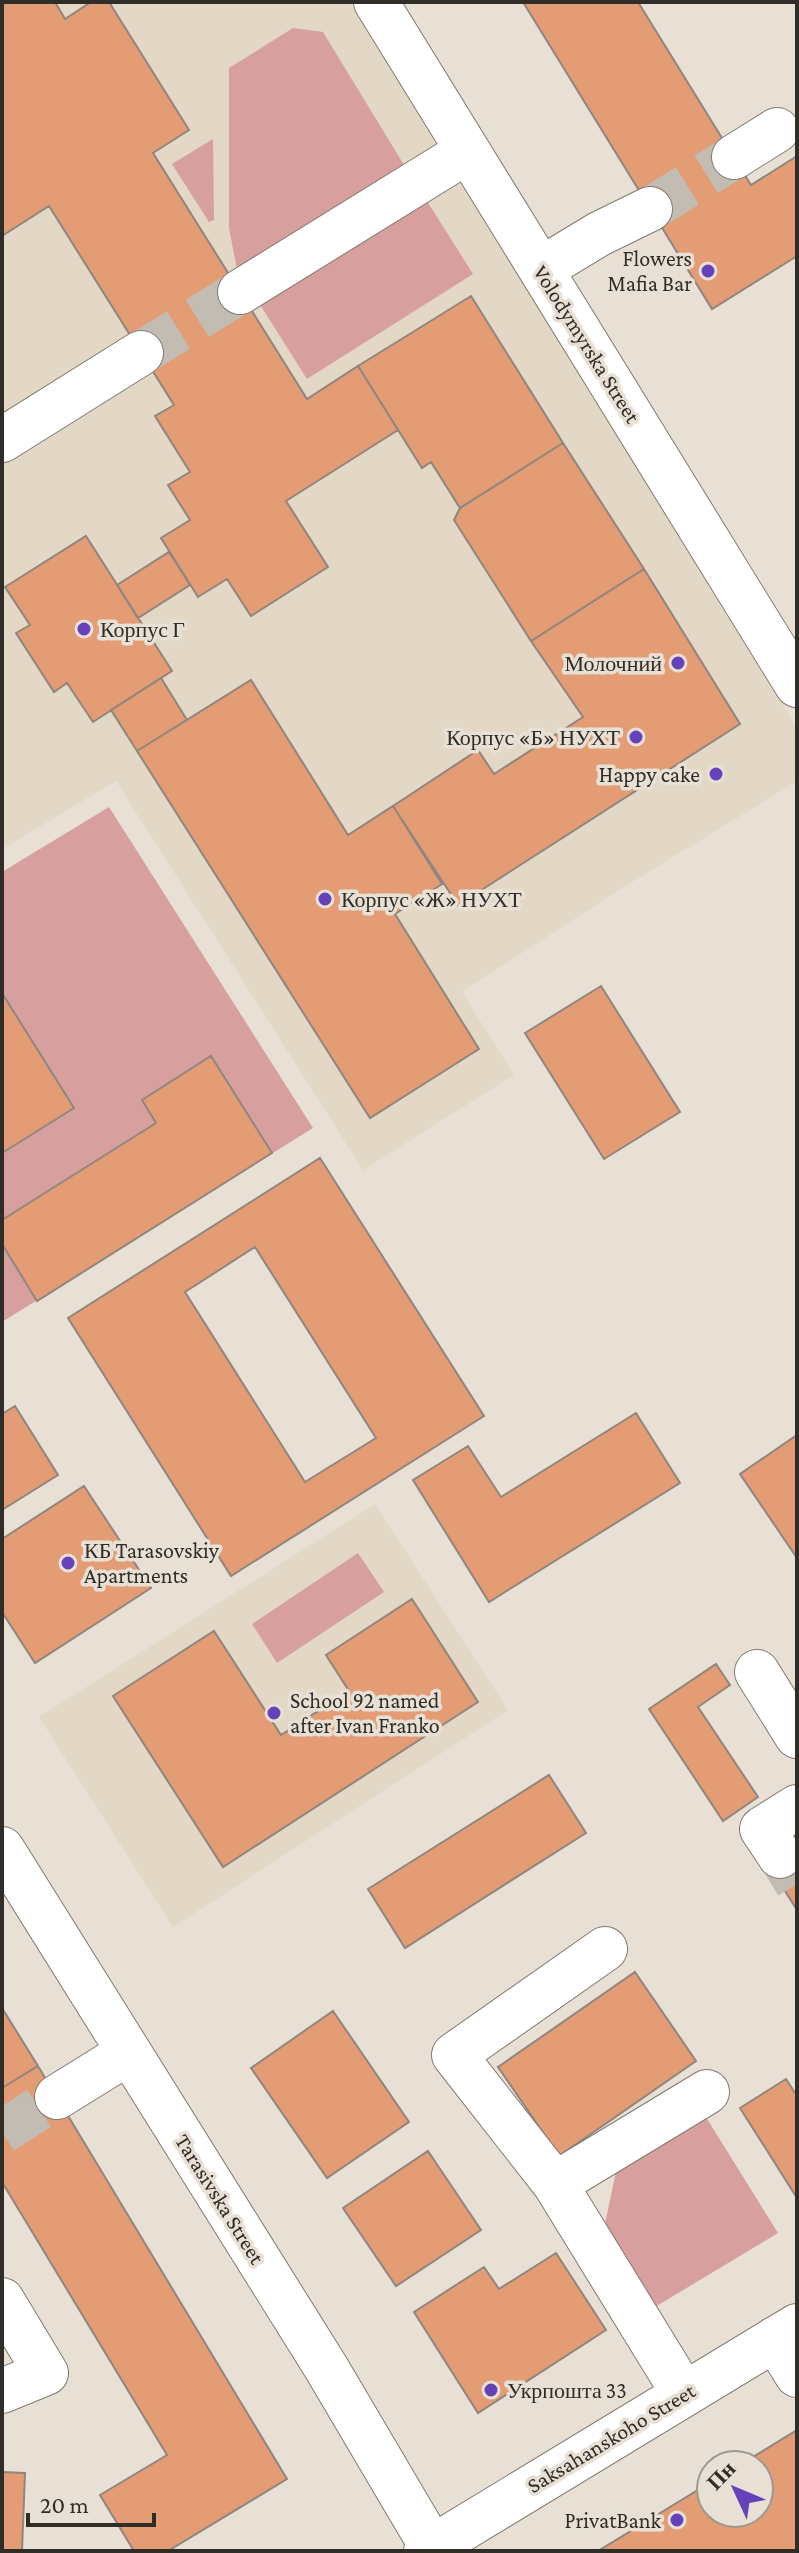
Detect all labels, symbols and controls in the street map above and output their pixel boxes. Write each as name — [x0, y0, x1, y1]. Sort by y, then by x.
place label: Flowers Mafia Bar — [607, 246, 692, 296]
street label: Volodymyrska Street — [528, 260, 646, 428]
marker: Flowers Mafia Bar — [699, 262, 717, 280]
place label: Корпус Г — [100, 617, 185, 642]
marker: Корпус Г — [75, 620, 93, 638]
place label: Молочний — [564, 651, 662, 676]
marker: Молочний — [669, 654, 687, 672]
place label: Корпус «Б» НУХТ — [446, 725, 621, 750]
marker: Корпус «Б» НУХТ — [627, 728, 645, 746]
place label: Happy cake — [599, 762, 700, 787]
marker: Happy cake — [707, 765, 725, 783]
place label: Корпус «Ж» НУХТ — [341, 887, 522, 912]
marker: Корпус «Ж» НУХТ — [316, 890, 334, 908]
place label: КБ Tarasovskiy Apartments — [84, 1538, 220, 1588]
marker: КБ Tarasovskiy Apartments — [59, 1554, 77, 1572]
place label: School 92 named after Ivan Franko — [290, 1688, 440, 1738]
marker: School 92 named after Ivan Franko — [265, 1704, 283, 1722]
street label: Tarasivska Street — [170, 2130, 270, 2269]
place label: Укрпошта 33 — [507, 2378, 627, 2403]
street label: Saksahanskoho Street — [522, 2378, 700, 2498]
marker: Укрпошта 33 — [482, 2381, 500, 2399]
north arrow — [695, 2449, 775, 2529]
text: Пн — [702, 2456, 741, 2495]
scale bar — [28, 2477, 154, 2527]
text: 20 m — [40, 2491, 89, 2518]
place label: PrivatBank — [564, 2508, 661, 2533]
marker: PrivatBank — [668, 2511, 686, 2529]

